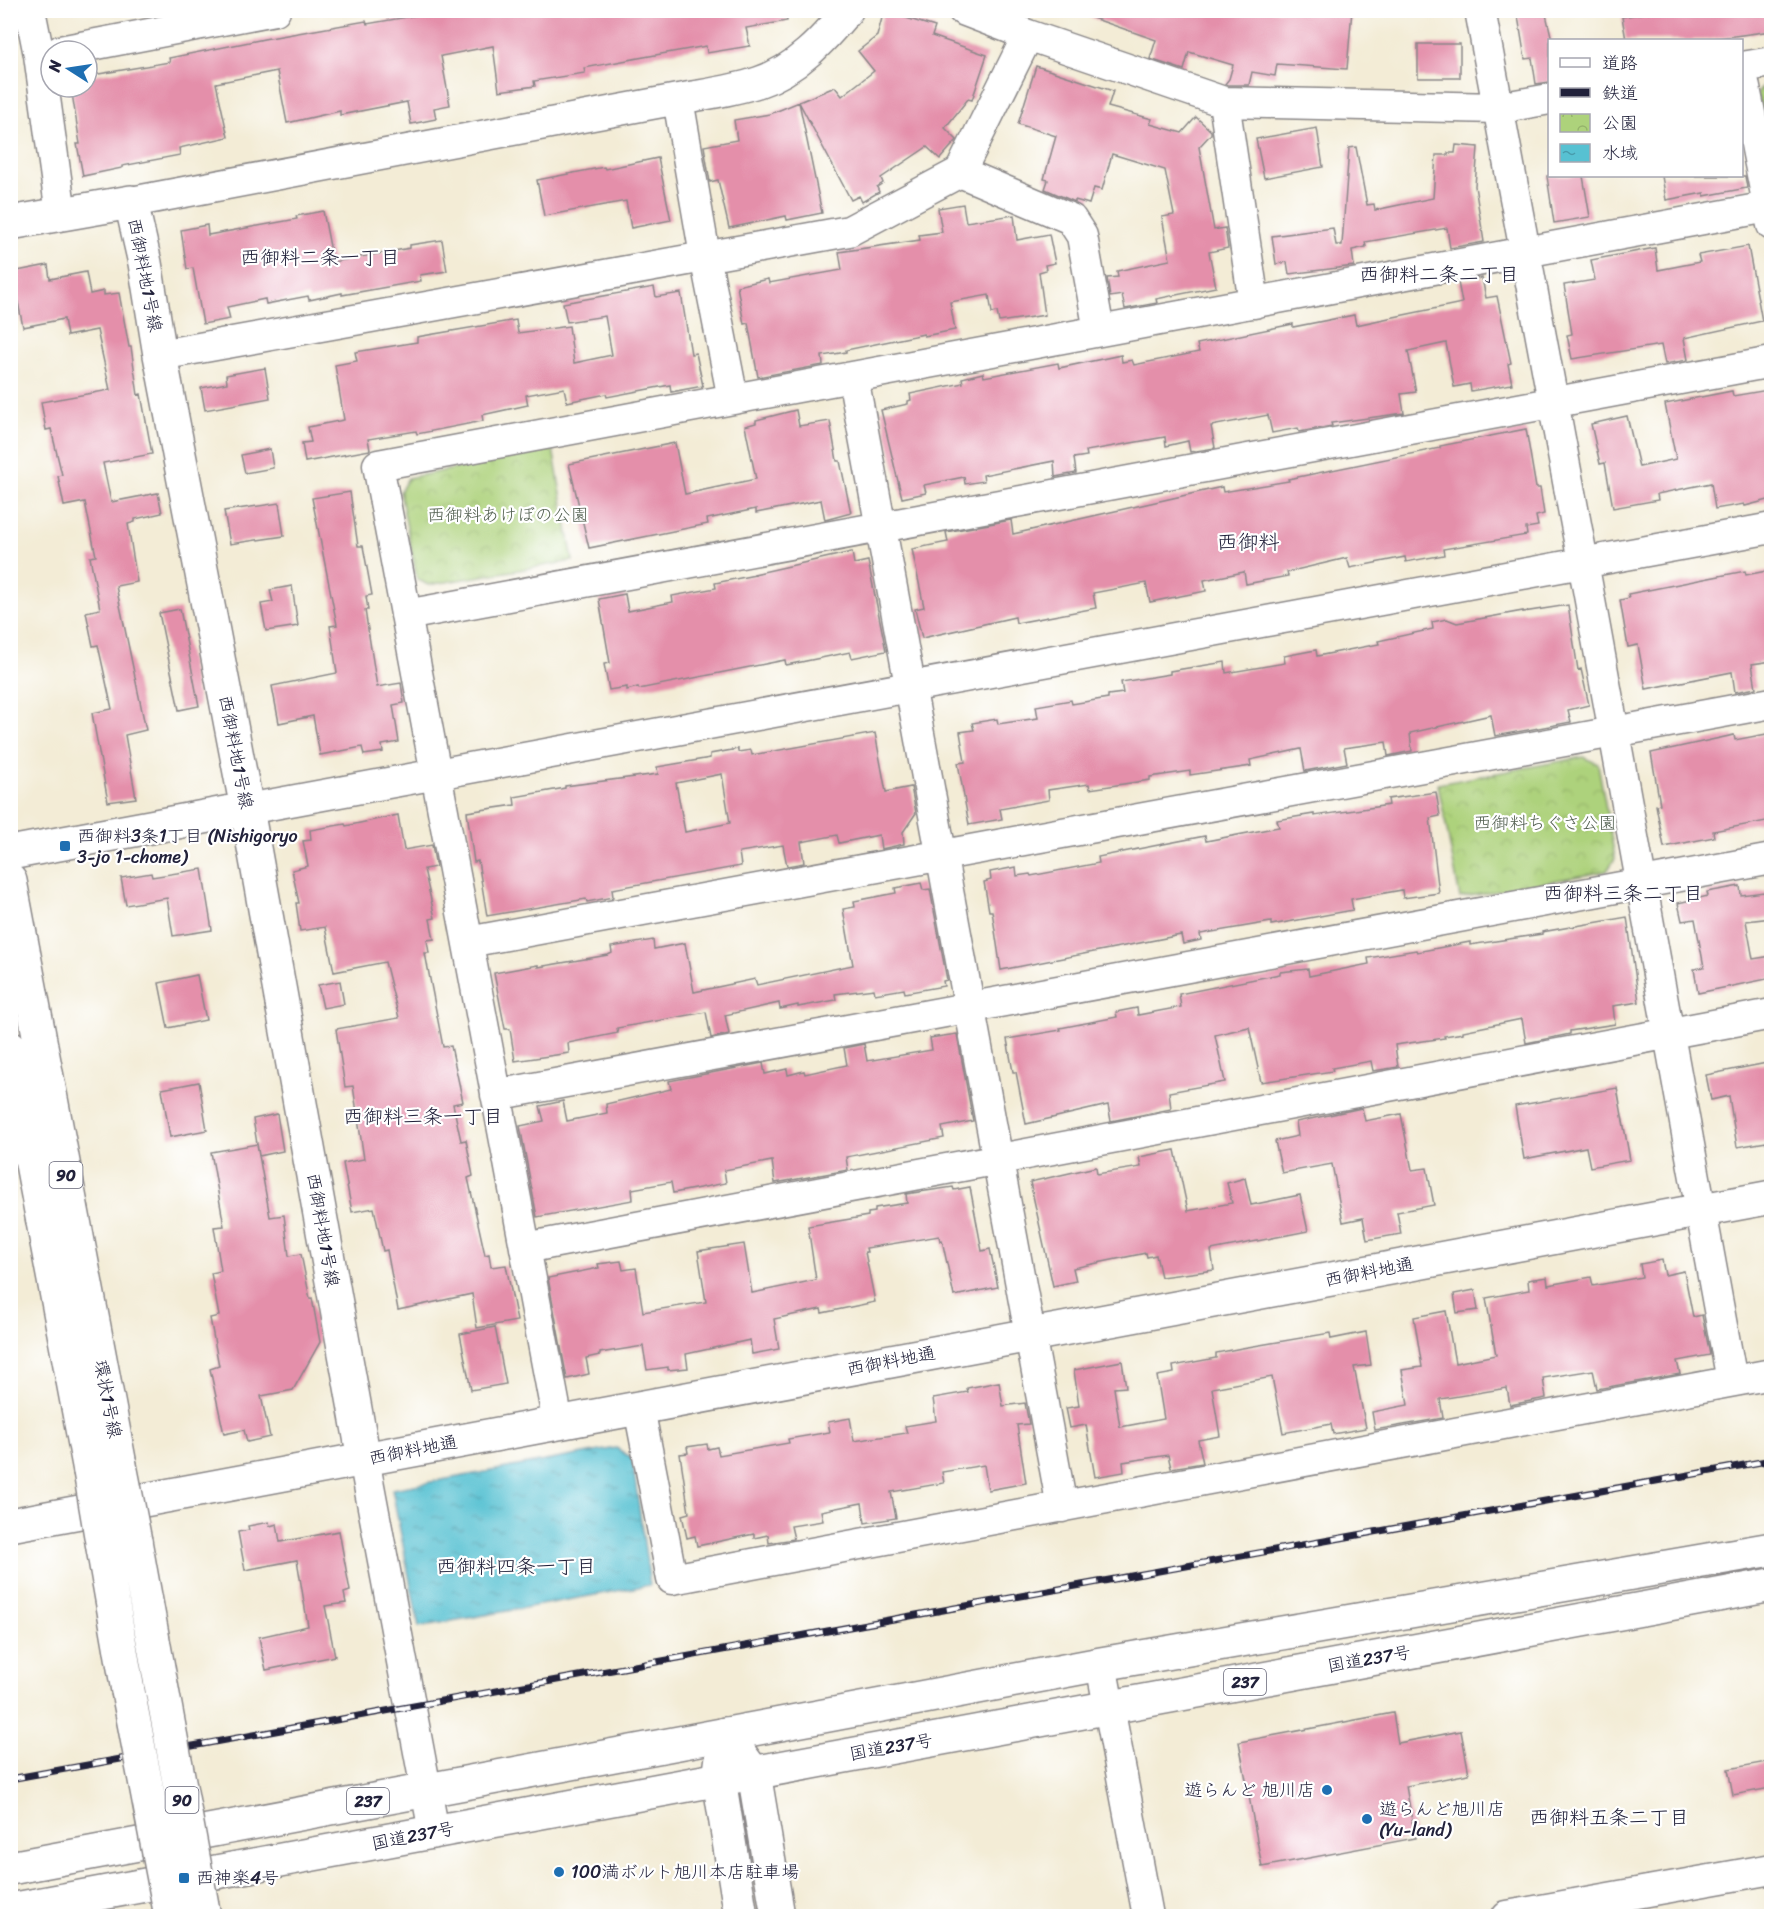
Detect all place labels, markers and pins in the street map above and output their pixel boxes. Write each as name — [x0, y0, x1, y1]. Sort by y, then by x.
place label: 西御料3条1丁目 (Nishigoryo 3-jo 1-chome) — [77, 820, 298, 873]
marker: 西御料3条1丁目 (Nishigoryo 3-jo 1-chome) — [58, 839, 72, 853]
place label: 遊らんど 旭川店 — [1184, 1774, 1315, 1806]
marker: 遊らんど 旭川店 — [1320, 1783, 1334, 1797]
place label: 遊らんど旭川店 (Yu-land) — [1379, 1793, 1505, 1846]
marker: 遊らんど旭川店 (Yu-land) — [1360, 1812, 1374, 1826]
place label: 100満ボルト旭川本店駐車場 — [571, 1856, 799, 1888]
place label: 西神楽4号 — [196, 1862, 279, 1894]
marker: 100満ボルト旭川本店駐車場 — [552, 1865, 566, 1879]
marker: 西神楽4号 — [177, 1871, 191, 1885]

